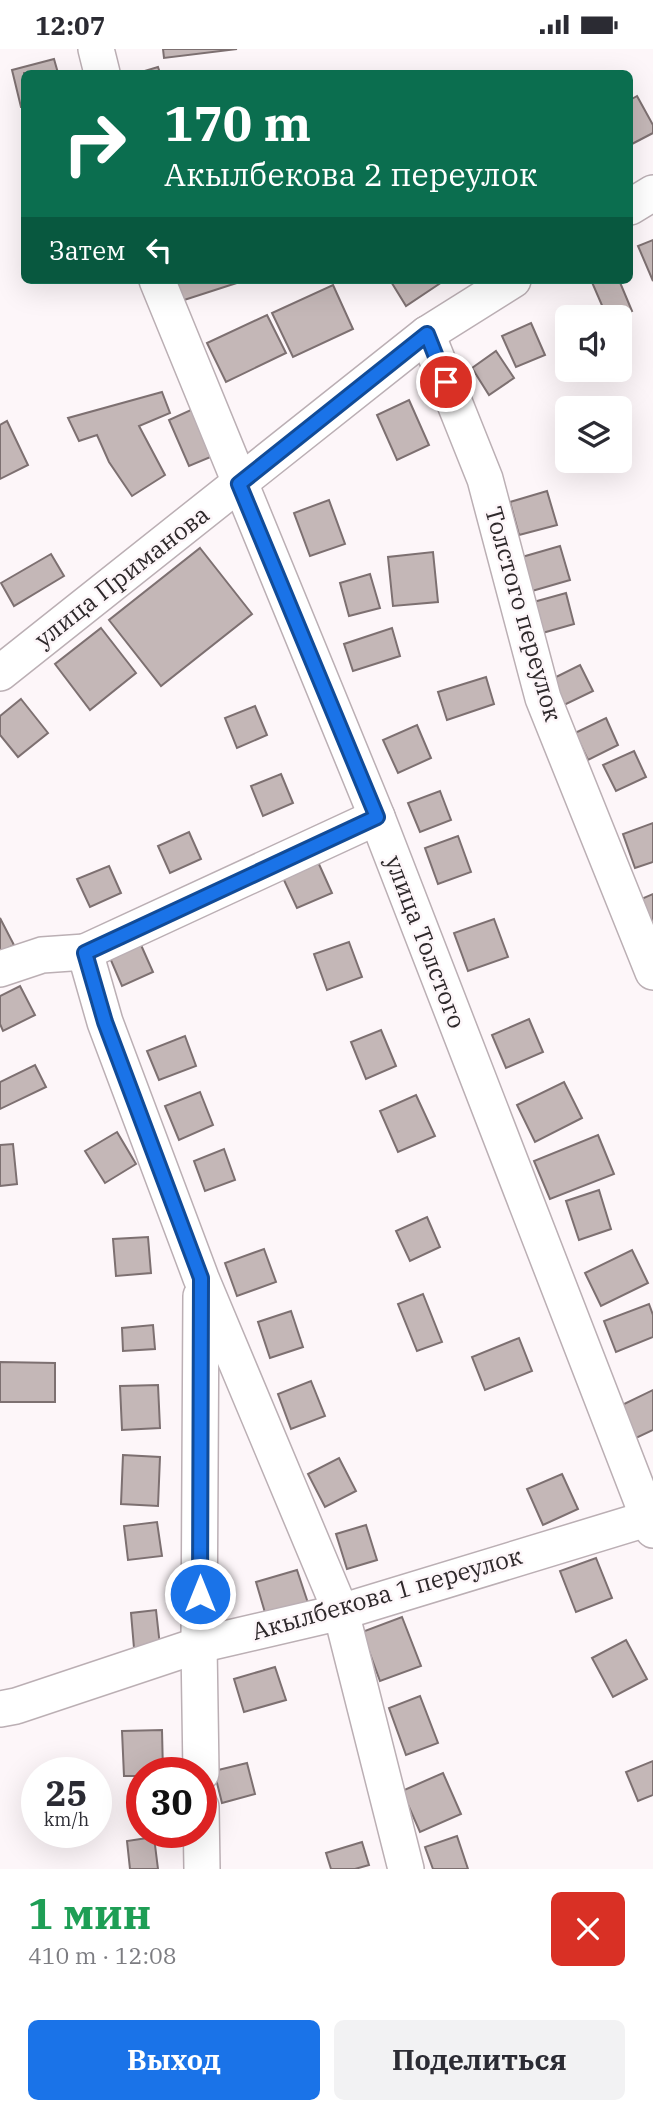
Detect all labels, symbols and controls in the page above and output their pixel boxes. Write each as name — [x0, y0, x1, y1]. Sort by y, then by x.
text: 12:07 — [35, 8, 105, 42]
text: 170 m — [164, 91, 311, 154]
icon: right — [49, 98, 140, 189]
text: Акылбекова 2 переулок — [164, 153, 537, 195]
icon: left — [140, 231, 178, 269]
text: Затем — [49, 233, 126, 267]
map controls — [555, 305, 632, 473]
button: sound — [555, 305, 632, 382]
pin — [416, 352, 476, 412]
icon: arrive — [427, 363, 465, 401]
button: layers — [555, 396, 632, 473]
street label: улица Приманова — [28, 498, 215, 654]
street label: Толстого переулок — [478, 503, 570, 725]
street label: улица Толстого — [378, 851, 474, 1033]
street label: Акылбекова 1 переулок — [248, 1539, 526, 1647]
position arrow — [163, 1557, 237, 1631]
speed limit sign: 30 — [126, 1757, 217, 1848]
text: 25 — [45, 1770, 88, 1816]
text: km/h — [44, 1808, 89, 1831]
text: 1 мин — [28, 1886, 151, 1941]
button: close — [551, 1892, 625, 1966]
text: 410 m · 12:08 — [28, 1940, 177, 1970]
button: Выход — [28, 2020, 320, 2100]
button: Поделиться — [334, 2020, 625, 2100]

